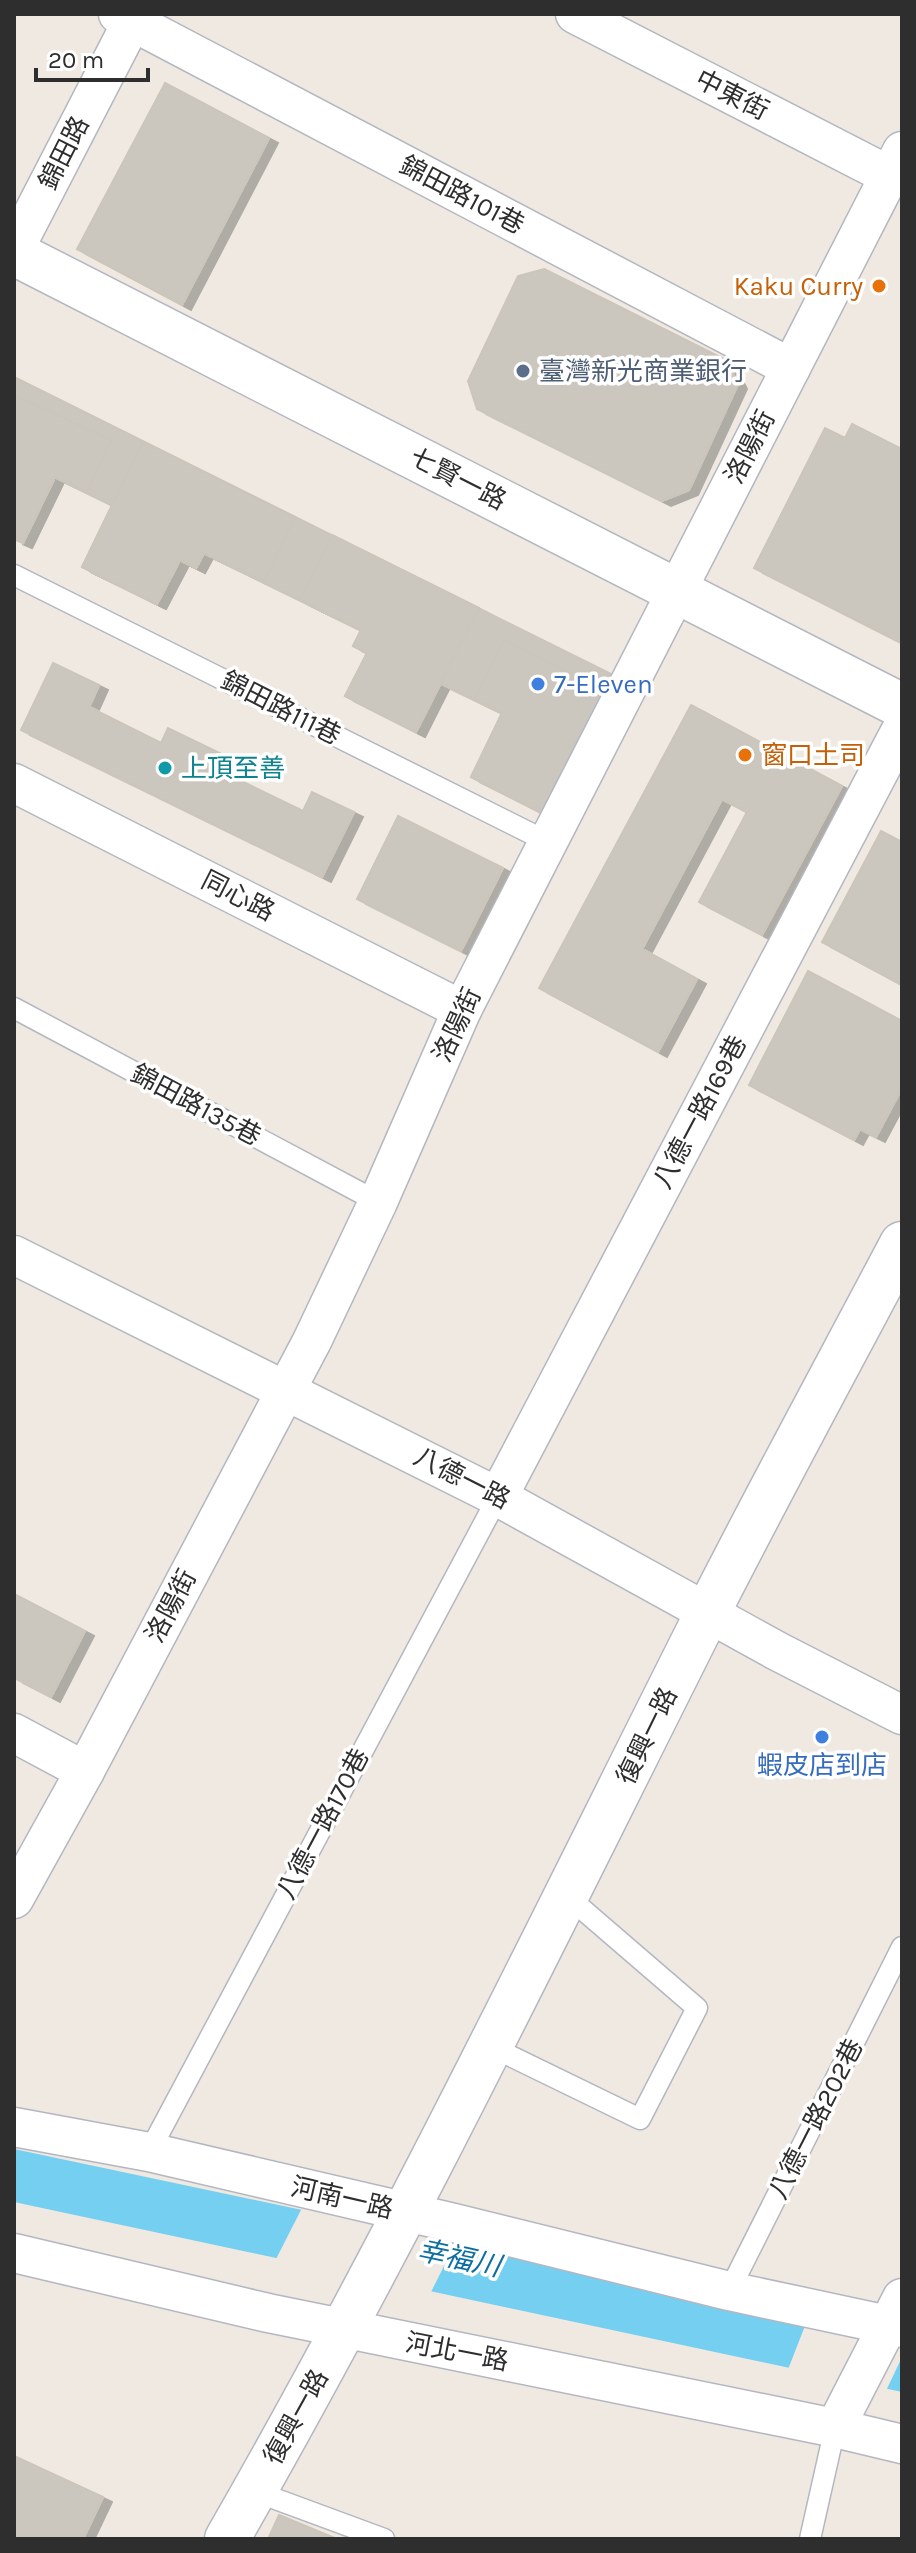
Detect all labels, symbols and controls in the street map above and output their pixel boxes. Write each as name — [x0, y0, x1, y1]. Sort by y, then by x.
scale bar — [36, 32, 148, 82]
text: 20 m — [48, 46, 104, 74]
street label: 中東街 — [690, 63, 774, 127]
street label: 錦田路 — [32, 111, 96, 195]
street label: 錦田路101巷 — [394, 149, 530, 241]
place label: Kaku Curry — [734, 271, 863, 302]
marker: Kaku Curry — [870, 277, 888, 295]
place label: 臺灣新光商業銀行 — [539, 356, 747, 387]
marker: 臺灣新光商業銀行 — [514, 362, 532, 380]
street label: 洛陽街 — [718, 405, 782, 489]
street label: 七賢一路 — [405, 442, 511, 516]
street label: 錦田路111巷 — [216, 665, 346, 751]
place label: 7-Eleven — [554, 669, 653, 700]
marker: 7-Eleven — [529, 675, 547, 693]
place label: 窗口土司 — [761, 740, 865, 771]
marker: 窗口土司 — [736, 746, 754, 764]
place label: 上頂至善 — [181, 753, 285, 784]
marker: 上頂至善 — [156, 759, 174, 777]
street label: 同心路 — [196, 864, 280, 928]
street label: 洛陽街 — [426, 983, 488, 1067]
street label: 八德一路169巷 — [647, 1030, 753, 1194]
street label: 錦田路135巷 — [126, 1058, 266, 1152]
street label: 八德一路 — [409, 1441, 515, 1515]
street label: 洛陽街 — [139, 1564, 203, 1648]
street label: 復興一路 — [610, 1682, 684, 1790]
marker: 蝦皮店到店 — [813, 1728, 831, 1746]
street label: 八德一路170巷 — [270, 1743, 376, 1905]
place label: 蝦皮店到店 — [757, 1750, 887, 1781]
street label: 八德一路202巷 — [762, 2034, 870, 2204]
street label: 河南一路 — [288, 2171, 396, 2225]
water label: 幸福川 — [414, 2233, 506, 2283]
street label: 河北一路 — [403, 2327, 511, 2377]
street label: 復興一路 — [257, 2364, 335, 2470]

